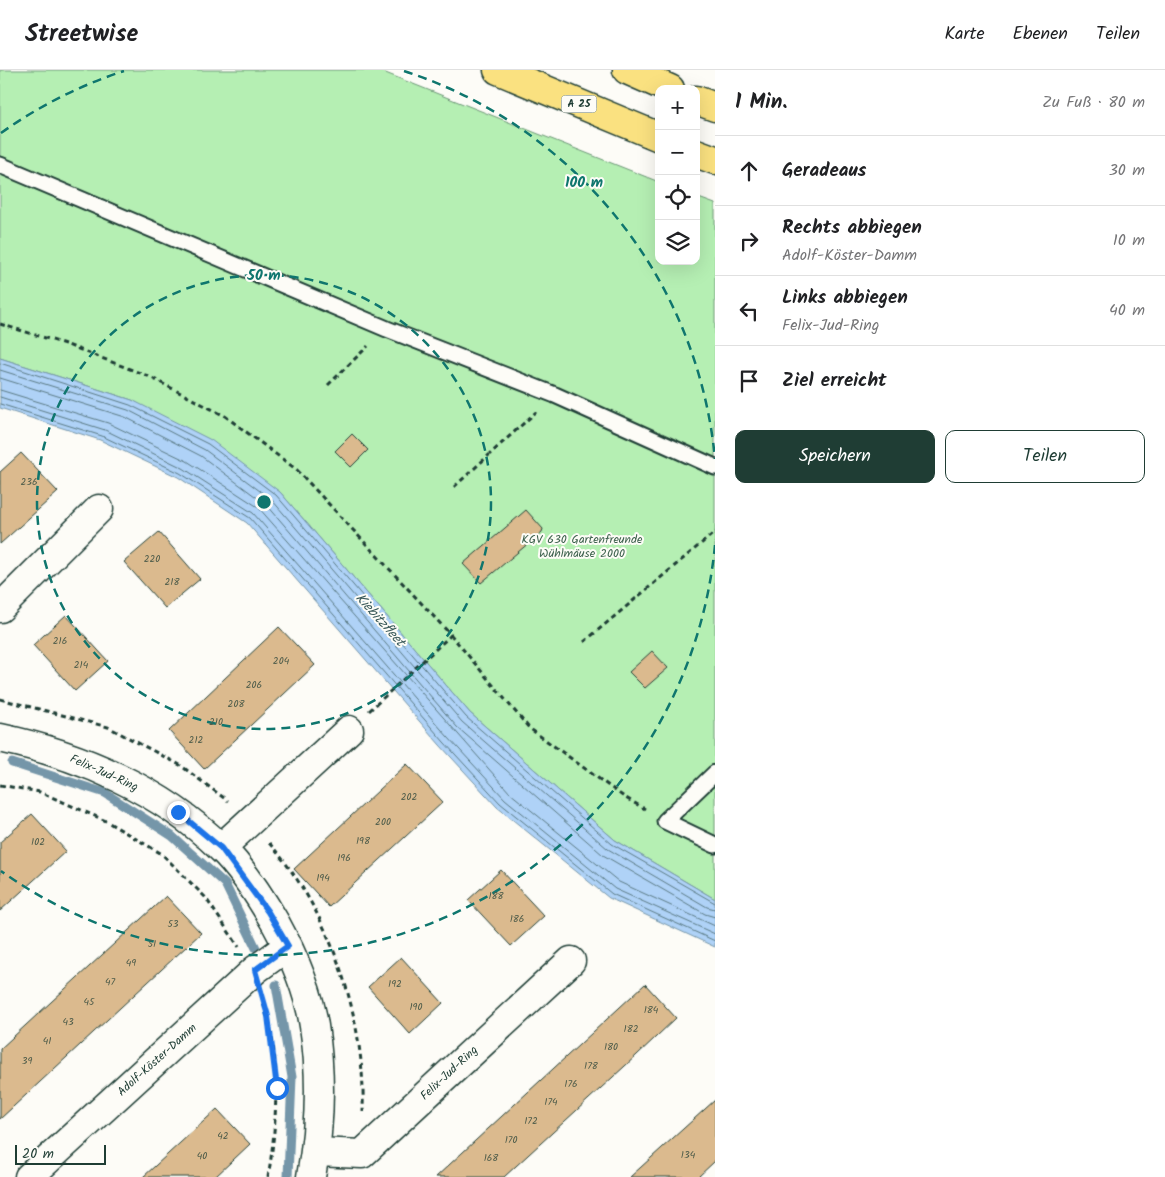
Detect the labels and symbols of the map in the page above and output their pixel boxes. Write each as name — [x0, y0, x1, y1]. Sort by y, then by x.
road number: A 25 — [562, 96, 596, 112]
text: 100 m — [565, 171, 603, 195]
text: 50 m — [246, 264, 281, 288]
house number: 236 — [20, 474, 38, 490]
centre of rings — [255, 493, 273, 511]
park label: KGV 630 Gartenfreunde Wühlmäuse 2000 — [522, 530, 643, 563]
house number: 220 — [144, 551, 160, 567]
house number: 218 — [165, 574, 180, 590]
water label: Kiebitzfleet — [350, 588, 412, 654]
house number: 216 — [53, 633, 67, 649]
house number: 204 — [273, 653, 290, 669]
house number: 214 — [74, 657, 89, 673]
house number: 206 — [246, 677, 262, 693]
house number: 208 — [228, 696, 245, 712]
house number: 210 — [209, 714, 223, 730]
house number: 212 — [189, 732, 204, 748]
street label: Felix-Jud-Ring — [67, 749, 141, 797]
house number: 202 — [401, 789, 417, 805]
route end — [167, 801, 190, 824]
house number: 200 — [375, 814, 391, 830]
house number: 198 — [356, 833, 371, 849]
house number: 102 — [31, 834, 45, 850]
house number: 196 — [337, 850, 351, 866]
house number: 194 — [316, 870, 330, 886]
house number: 188 — [488, 888, 505, 904]
house number: 186 — [510, 911, 524, 927]
house number: 53 — [167, 916, 179, 932]
house number: 51 — [148, 936, 156, 952]
house number: 49 — [126, 955, 136, 971]
house number: 47 — [105, 974, 115, 990]
house number: 192 — [388, 976, 402, 992]
house number: 45 — [84, 994, 95, 1010]
house number: 190 — [409, 999, 423, 1015]
house number: 184 — [644, 1002, 659, 1018]
house number: 43 — [62, 1014, 74, 1030]
street label: Adolf-Köster-Damm — [113, 1019, 201, 1101]
house number: 182 — [624, 1021, 639, 1037]
house number: 41 — [43, 1033, 51, 1049]
house number: 180 — [604, 1039, 618, 1055]
street label: Felix-Jud-Ring — [416, 1041, 482, 1105]
house number: 39 — [22, 1053, 32, 1069]
house number: 178 — [584, 1058, 599, 1074]
house number: 176 — [564, 1076, 578, 1092]
route start — [266, 1077, 289, 1100]
house number: 174 — [544, 1094, 558, 1110]
house number: 172 — [524, 1113, 538, 1129]
house number: 42 — [217, 1128, 229, 1144]
house number: 170 — [505, 1132, 517, 1148]
scale bar — [15, 1142, 106, 1165]
house number: 134 — [681, 1147, 696, 1163]
house number: 40 — [197, 1148, 207, 1164]
house number: 168 — [484, 1150, 499, 1166]

